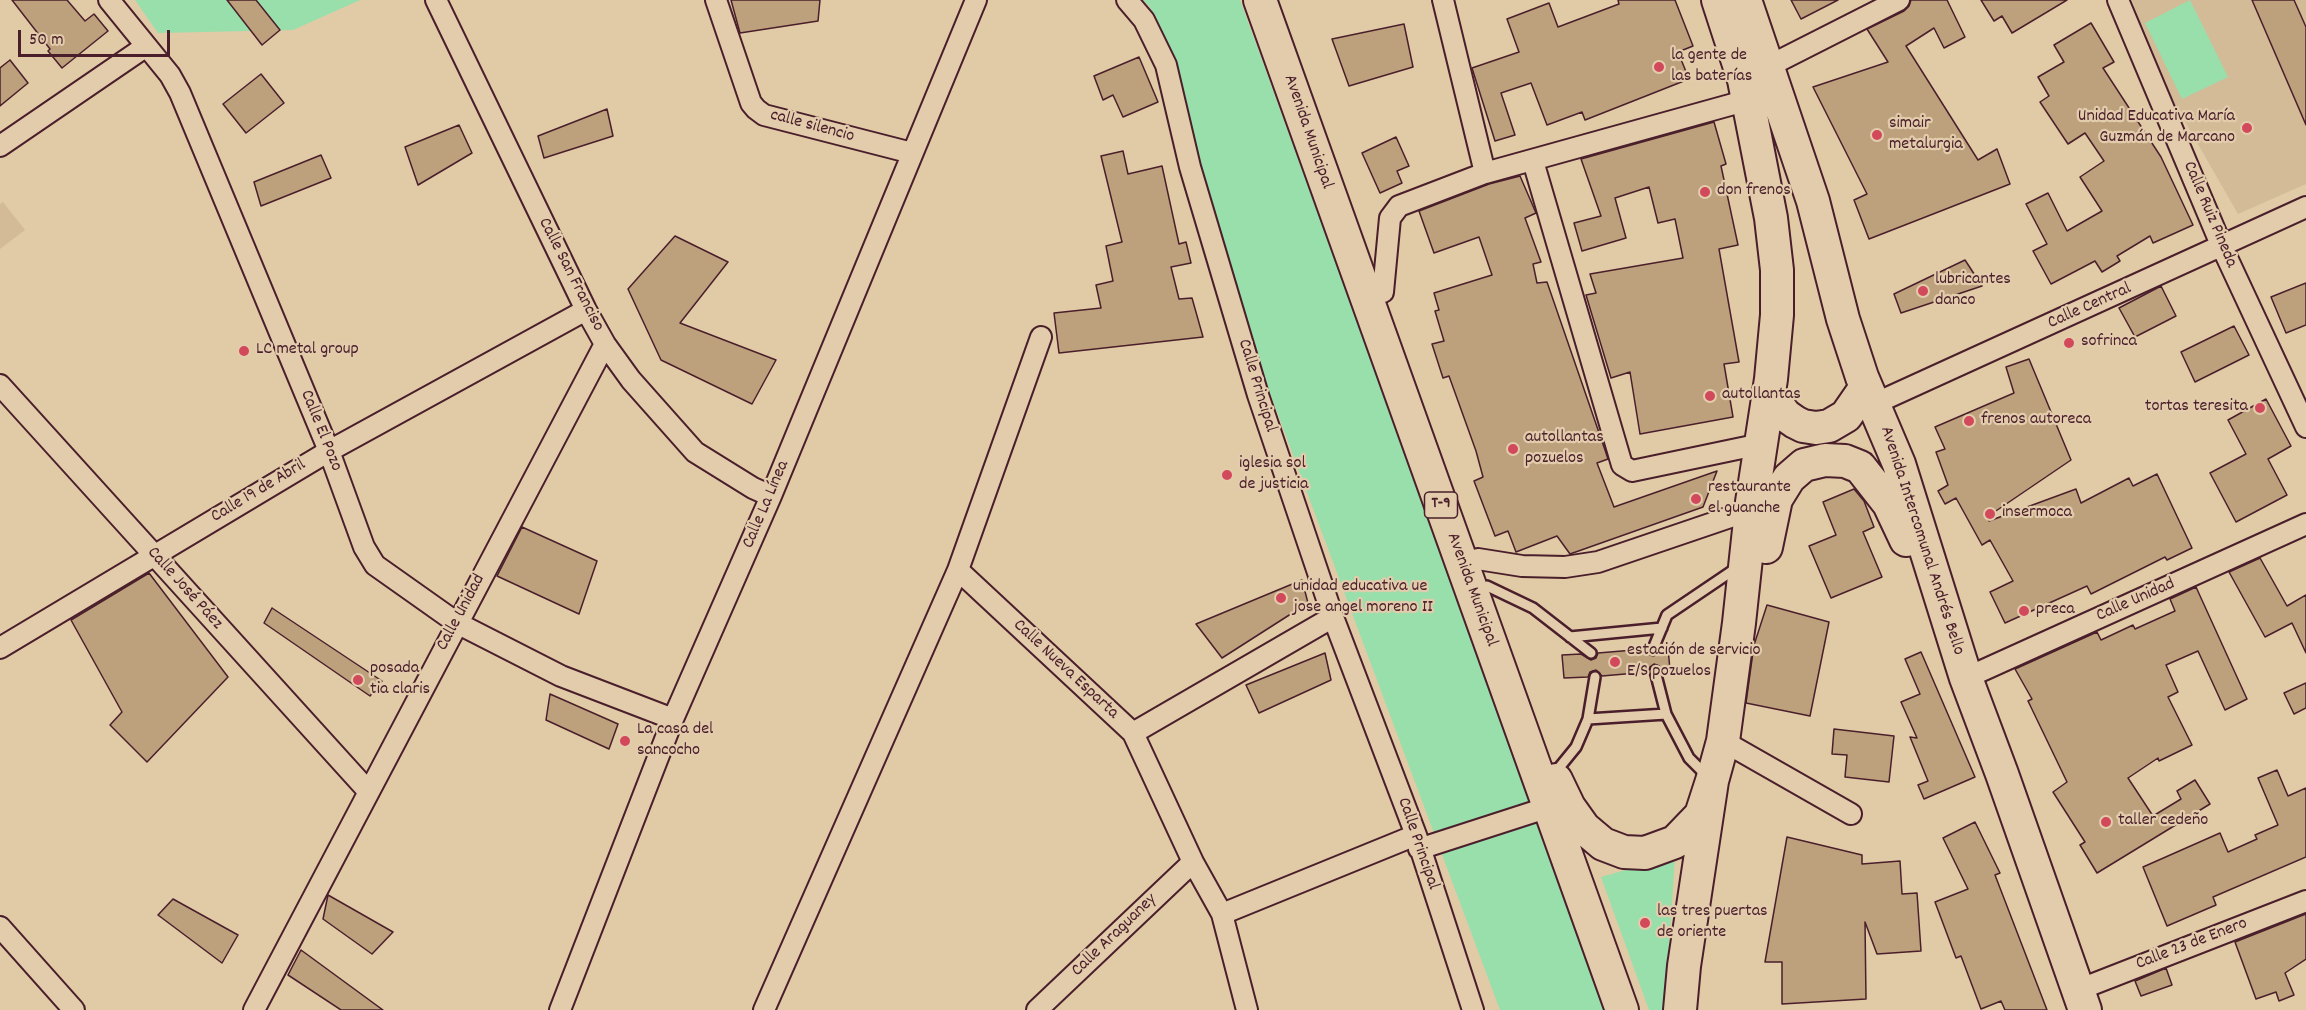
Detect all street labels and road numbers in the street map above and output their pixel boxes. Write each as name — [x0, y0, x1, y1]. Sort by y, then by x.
street label: Avenida Municipal — [1277, 72, 1337, 192]
street label: calle silencio — [768, 105, 856, 149]
street label: Calle Ruiz Pineda — [2177, 159, 2241, 271]
street label: Calle San Franciso — [532, 215, 608, 335]
street label: Calle Central — [2045, 279, 2135, 335]
street label: Calle Principal — [1232, 337, 1280, 435]
street label: Calle El Pozo — [294, 387, 346, 475]
street label: Avenida Intercomunal Andrés Bello — [1874, 424, 1968, 658]
street label: Calle 19 de Abril — [208, 455, 310, 529]
street label: Calle La Línea — [739, 458, 795, 552]
road number: T-9 — [1424, 492, 1458, 518]
street label: Avenida Municipal — [1440, 530, 1502, 650]
street label: Calle José Páez — [141, 543, 227, 635]
street label: Calle Unidad — [433, 571, 491, 655]
street label: Calle Unidad — [2093, 574, 2179, 628]
street label: Calle Nueva Esparta — [1008, 615, 1122, 725]
street label: Calle Principal — [1391, 795, 1443, 893]
street label: Calle Araguaney — [1068, 890, 1162, 982]
street label: Calle 23 de Enero — [2133, 914, 2251, 976]

